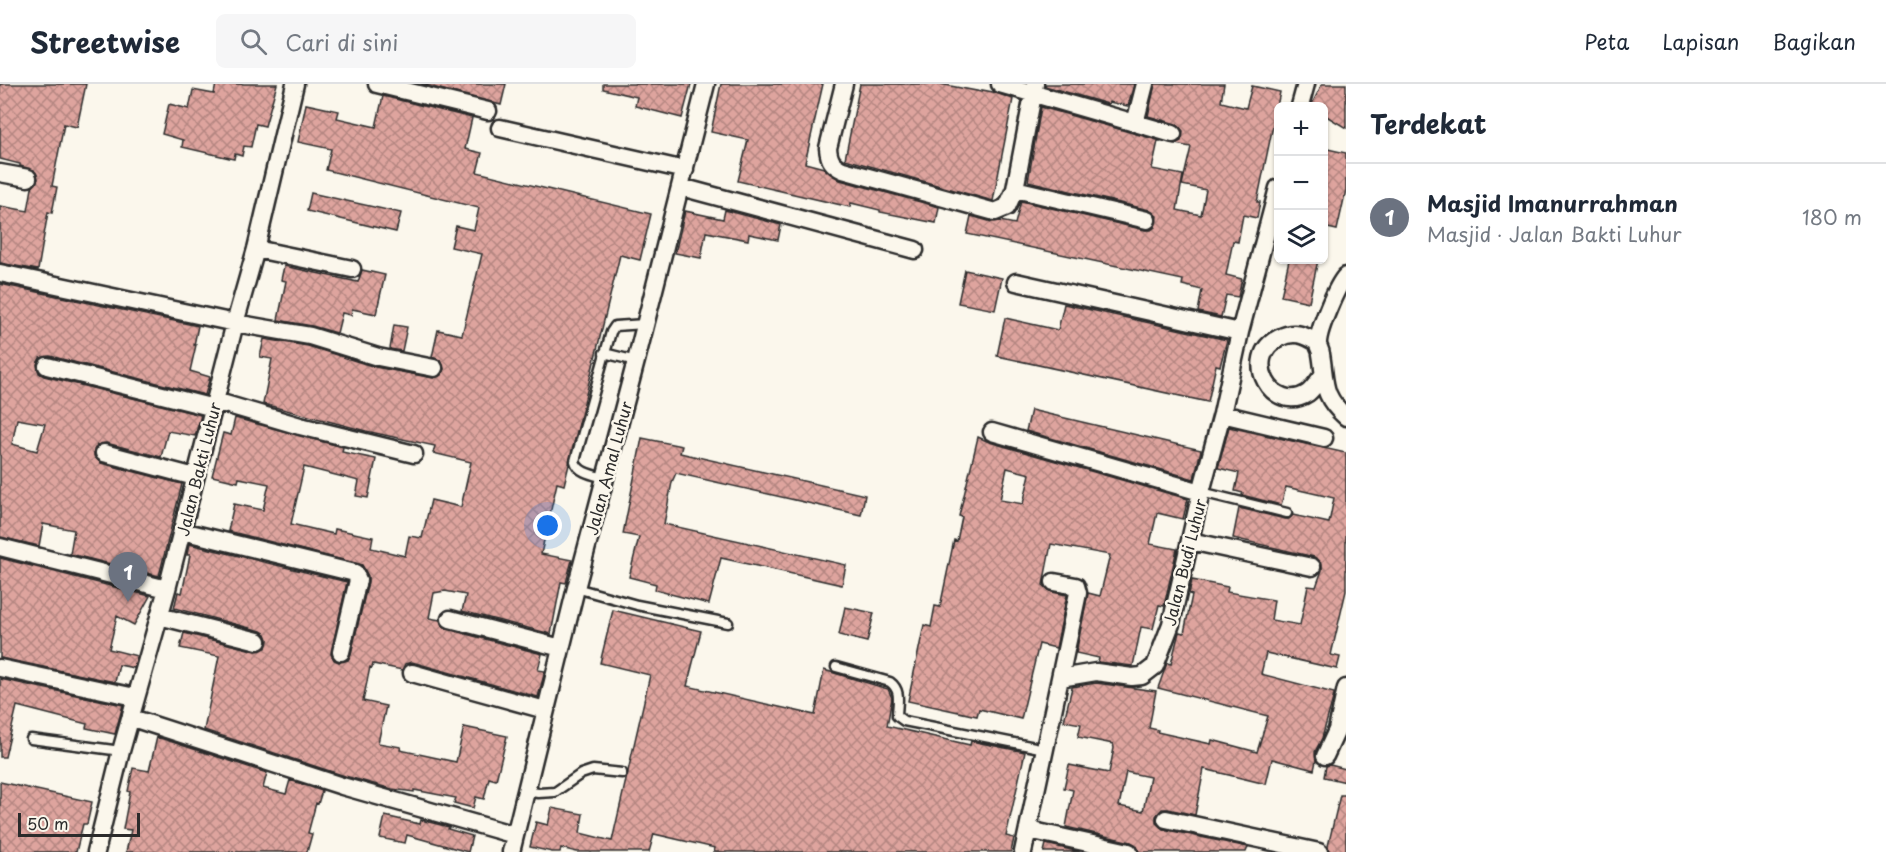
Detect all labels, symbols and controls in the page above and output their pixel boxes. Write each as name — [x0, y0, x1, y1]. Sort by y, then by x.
search box — [216, 14, 636, 68]
text: Streetwise — [30, 20, 180, 63]
icon: search — [237, 25, 270, 58]
text: Cari di sini — [285, 25, 399, 58]
text: Peta — [1584, 25, 1629, 57]
text: Lapisan — [1662, 25, 1740, 57]
text: Bagikan — [1773, 25, 1856, 57]
map controls — [1274, 102, 1328, 264]
button: + — [1274, 102, 1328, 156]
text: Terdekat — [1370, 104, 1487, 143]
button: − — [1274, 156, 1328, 210]
text: Masjid Imanurrahman — [1427, 186, 1678, 219]
text: 1 — [1385, 202, 1394, 232]
text: 180 m — [1802, 202, 1862, 232]
button: layers — [1274, 210, 1328, 264]
text: Masjid · Jalan Bakti Luhur — [1427, 219, 1682, 249]
street label: Jalan Amal Luhur — [579, 398, 637, 537]
street label: Jalan Bakti Luhur — [170, 399, 226, 538]
street label: Jalan Budi Luhur — [1157, 495, 1212, 628]
your location — [533, 511, 562, 540]
pin: 1 — [108, 552, 148, 602]
scale bar — [18, 810, 140, 838]
text: 50 m — [27, 811, 68, 835]

